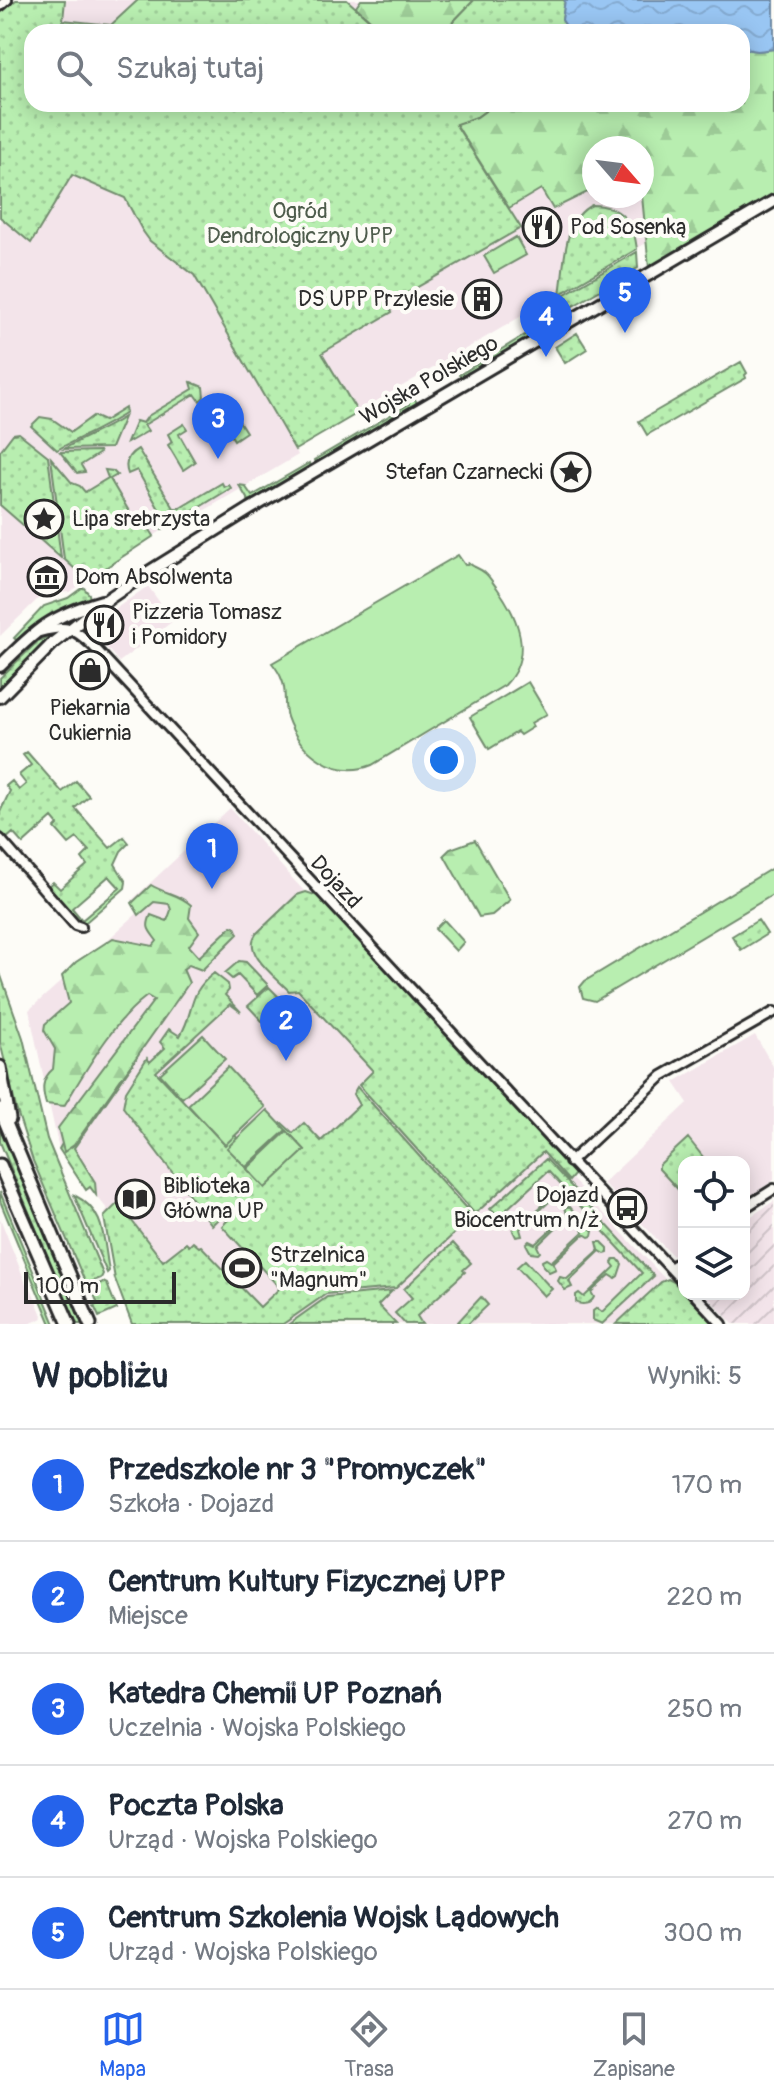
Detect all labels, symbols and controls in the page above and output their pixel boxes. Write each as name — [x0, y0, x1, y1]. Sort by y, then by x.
search box — [24, 24, 750, 112]
icon: search — [52, 46, 96, 90]
text: Szukaj tutaj — [116, 50, 264, 87]
north arrow — [582, 136, 654, 208]
park label: Ogród Dendrologiczny UPP — [207, 197, 393, 250]
restaurant icon: Pod Sosenką — [521, 206, 563, 248]
place label: Pod Sosenką — [570, 213, 687, 241]
pin: 5 — [599, 267, 651, 333]
building icon: DS UPP Przylesie — [461, 278, 503, 320]
place label: DS UPP Przylesie — [298, 285, 454, 313]
pin: 4 — [520, 291, 572, 357]
street label: Wojska Polskiego — [355, 329, 503, 431]
pin: 3 — [192, 393, 244, 459]
place icon: Stefan Czarnecki — [550, 451, 592, 493]
place label: Stefan Czarnecki — [385, 458, 543, 486]
place icon: Lipa srebrzysta — [23, 498, 65, 540]
place label: Lipa srebrzysta — [72, 505, 210, 533]
museum icon: Dom Absolwenta — [26, 556, 68, 598]
place label: Dom Absolwenta — [75, 563, 233, 591]
place label: Pizzeria Tomasz i Pomidory — [132, 598, 282, 651]
restaurant icon: Pizzeria Tomasz i Pomidory — [83, 604, 125, 646]
shop icon: Piekarnia Cukiernia — [69, 649, 111, 691]
place label: Piekarnia Cukiernia — [48, 694, 132, 747]
your location — [424, 740, 464, 780]
pin: 1 — [186, 823, 238, 889]
street label: Dojazd — [304, 849, 368, 915]
pin: 2 — [260, 995, 312, 1061]
map controls — [678, 1156, 750, 1300]
button: locate — [678, 1156, 750, 1228]
place label: Biblioteka Główna UP — [163, 1172, 264, 1225]
library icon: Biblioteka Główna UP — [114, 1178, 156, 1220]
place label: Dojazd Biocentrum n/ż — [454, 1181, 599, 1234]
bus stop icon: Dojazd Biocentrum n/ż — [606, 1187, 648, 1229]
button: layers — [678, 1228, 750, 1300]
place label: Strzelnica "Magnum" — [270, 1241, 367, 1294]
sports icon: Strzelnica "Magnum" — [221, 1247, 263, 1289]
scale bar — [24, 1268, 176, 1304]
text: 100 m — [36, 1272, 99, 1300]
text: W pobliżu — [32, 1355, 168, 1398]
text: Wyniki: 5 — [647, 1360, 742, 1392]
text: Przedszkole nr 3 "Promyczek" — [108, 1451, 487, 1488]
text: 1 — [53, 1469, 63, 1501]
text: 170 m — [672, 1469, 742, 1501]
text: Szkoła · Dojazd — [108, 1488, 274, 1520]
text: Centrum Kultury Fizycznej UPP — [108, 1563, 506, 1600]
text: 2 — [51, 1581, 65, 1613]
text: 220 m — [666, 1581, 742, 1613]
text: Miejsce — [108, 1600, 188, 1632]
text: Katedra Chemii UP Poznań — [108, 1675, 442, 1712]
text: 3 — [51, 1693, 65, 1725]
text: 250 m — [667, 1693, 742, 1725]
text: Uczelnia · Wojska Polskiego — [108, 1712, 406, 1744]
text: Poczta Polska — [108, 1787, 284, 1824]
text: 4 — [50, 1805, 66, 1837]
text: 270 m — [667, 1805, 742, 1837]
text: Urząd · Wojska Polskiego — [108, 1824, 378, 1856]
text: Centrum Szkolenia Wojsk Lądowych — [108, 1899, 559, 1936]
text: 5 — [51, 1917, 65, 1949]
text: 300 m — [663, 1917, 742, 1949]
text: Urząd · Wojska Polskiego — [108, 1936, 378, 1968]
tab: Mapa — [99, 2007, 146, 2083]
tab: Trasa — [344, 2007, 394, 2083]
tab: Zapisane — [593, 2007, 675, 2083]

